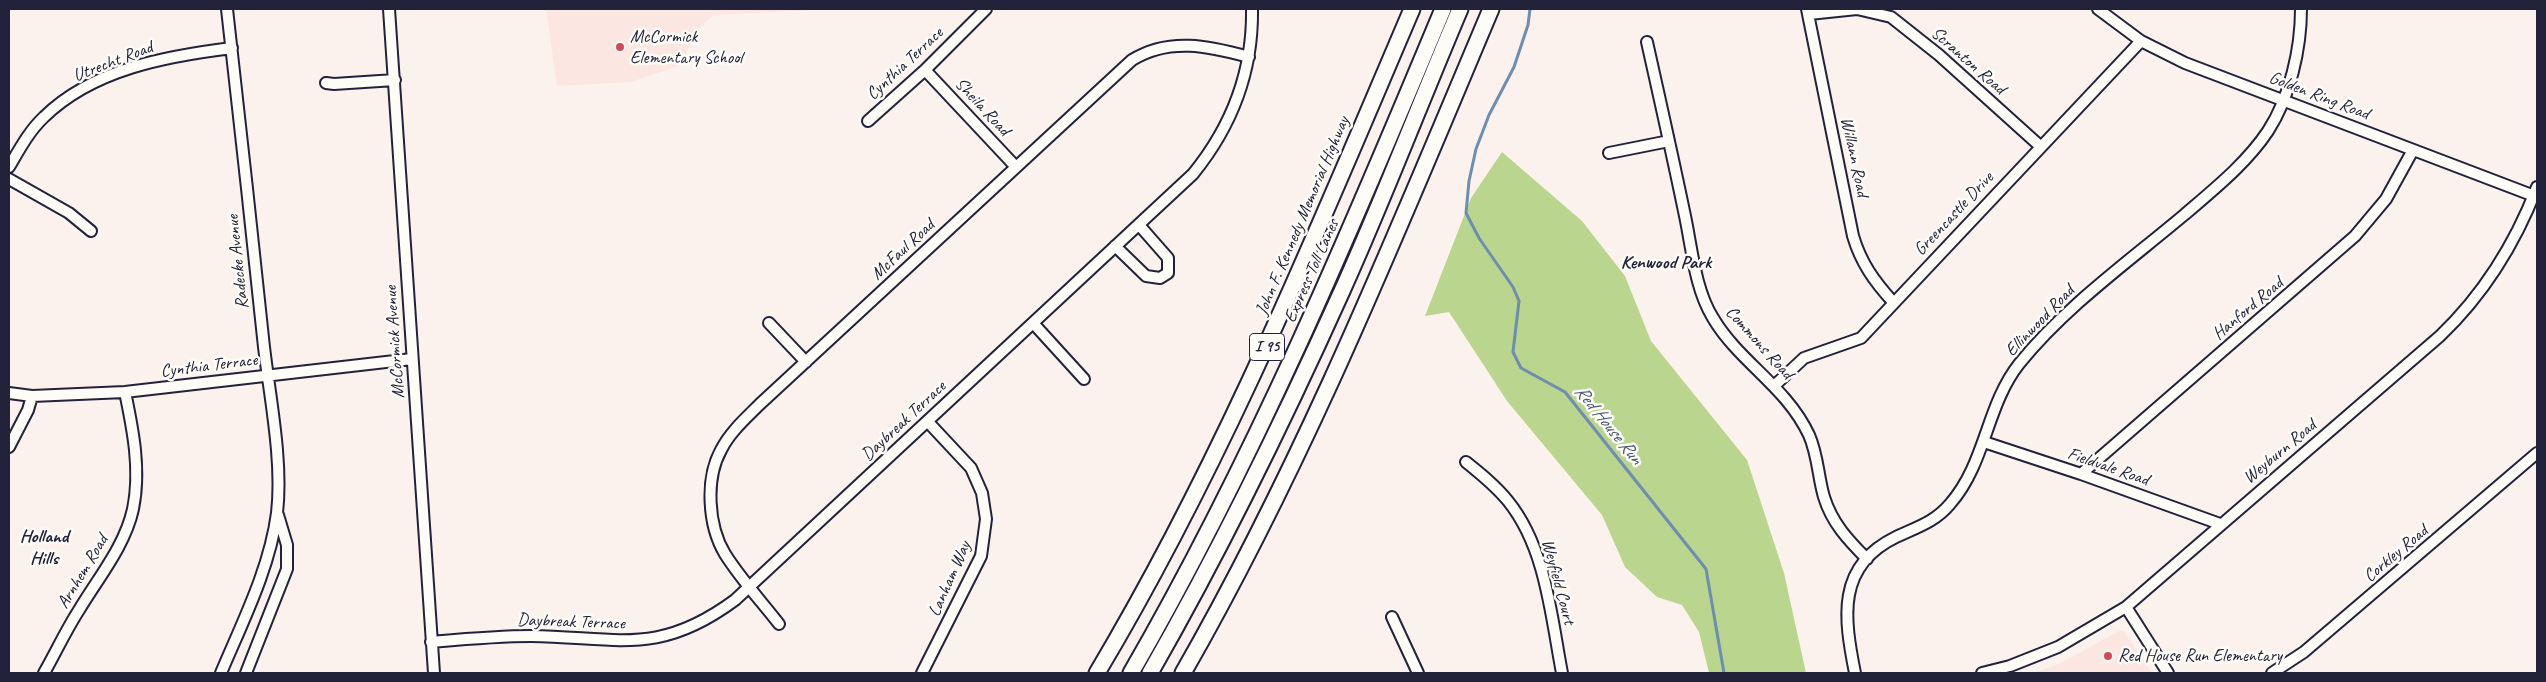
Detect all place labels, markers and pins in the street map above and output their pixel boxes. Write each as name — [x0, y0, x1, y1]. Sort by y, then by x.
place label: McCormick Elementary School — [630, 26, 742, 68]
marker: McCormick Elementary School — [614, 41, 626, 53]
place label: Red House Run Elementary — [2118, 645, 2282, 667]
marker: Red House Run Elementary — [2102, 650, 2114, 662]

